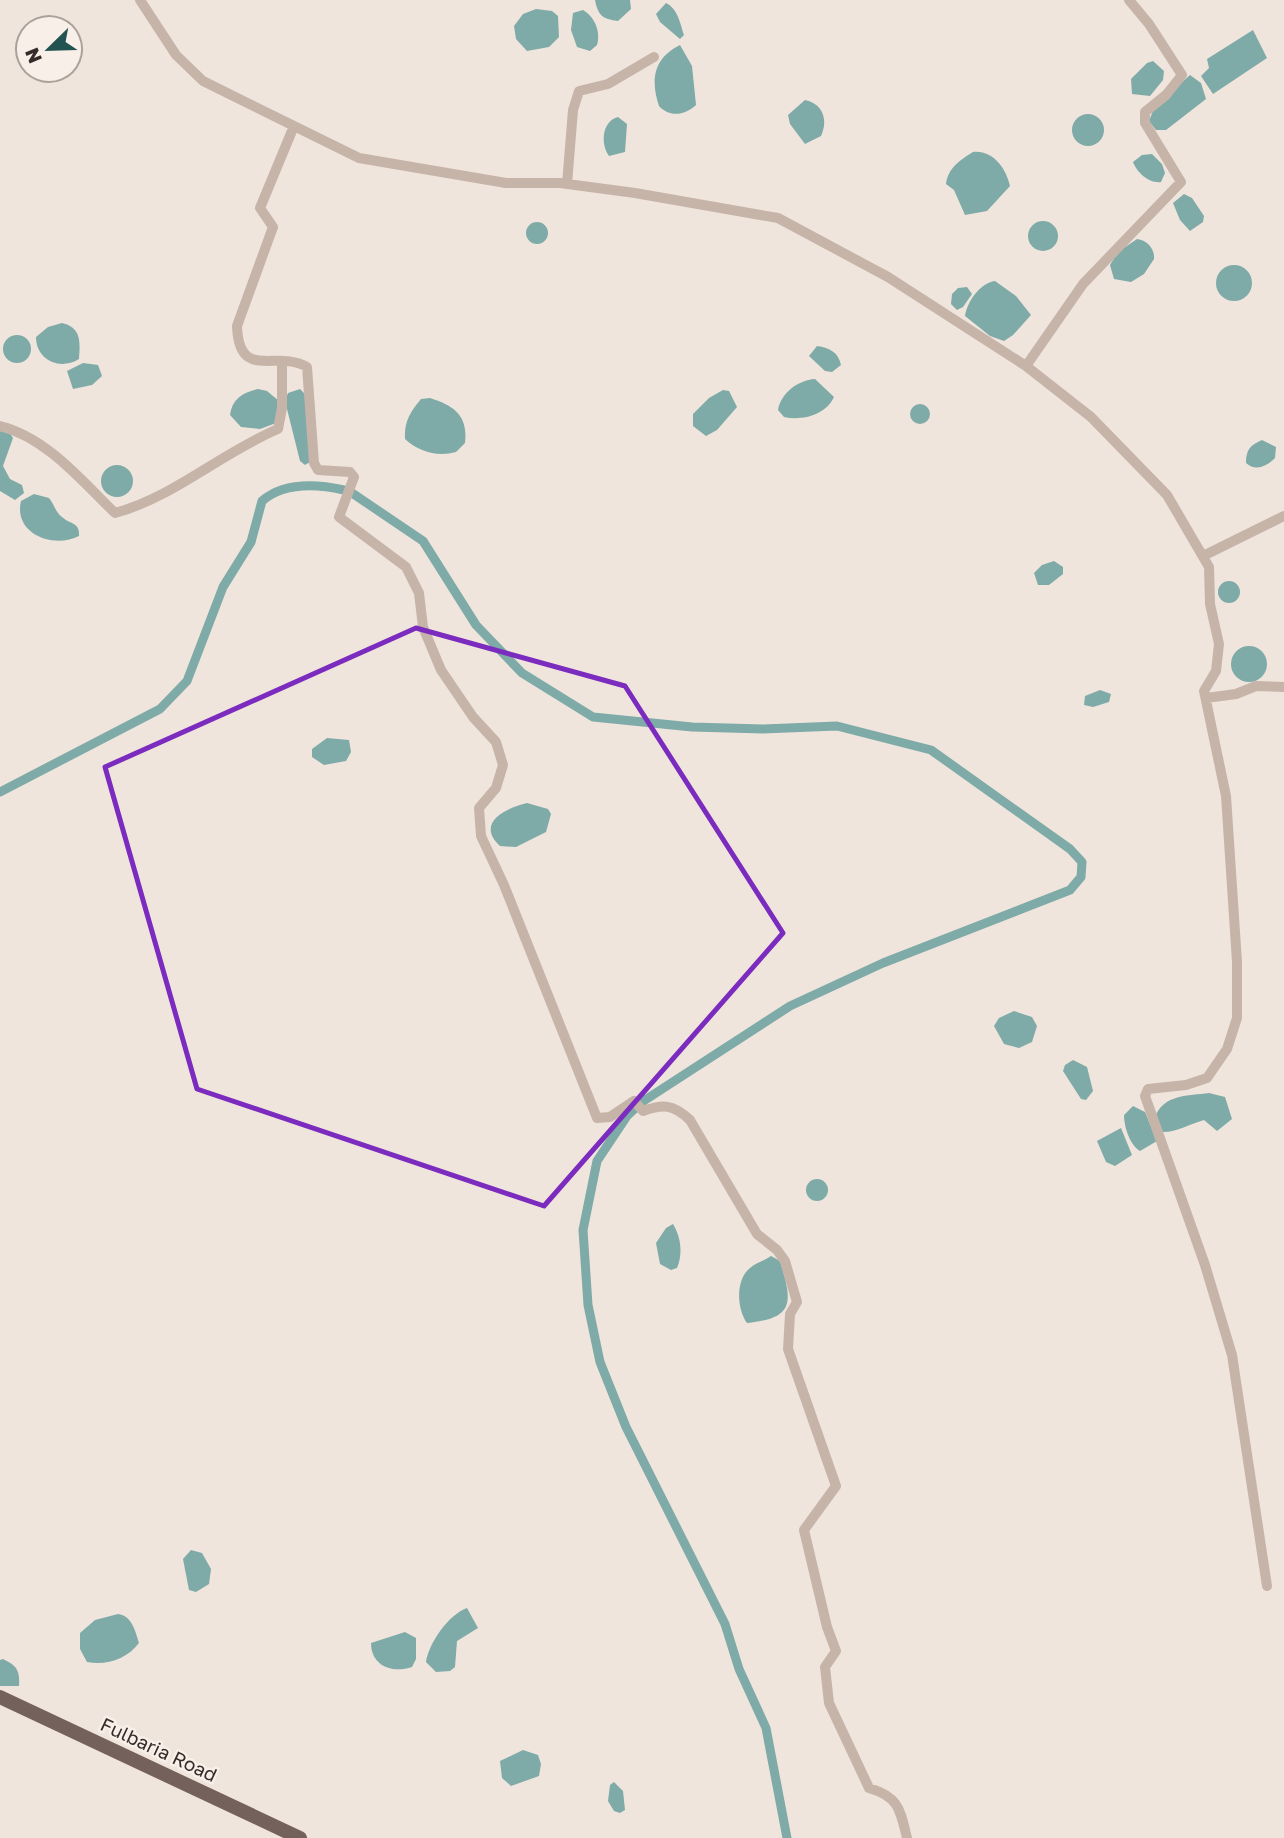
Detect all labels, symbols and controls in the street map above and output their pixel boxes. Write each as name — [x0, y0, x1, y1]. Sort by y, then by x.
north arrow — [14, 14, 84, 84]
text: N — [19, 45, 46, 67]
street label: Fulbaria Road — [97, 1712, 221, 1786]

